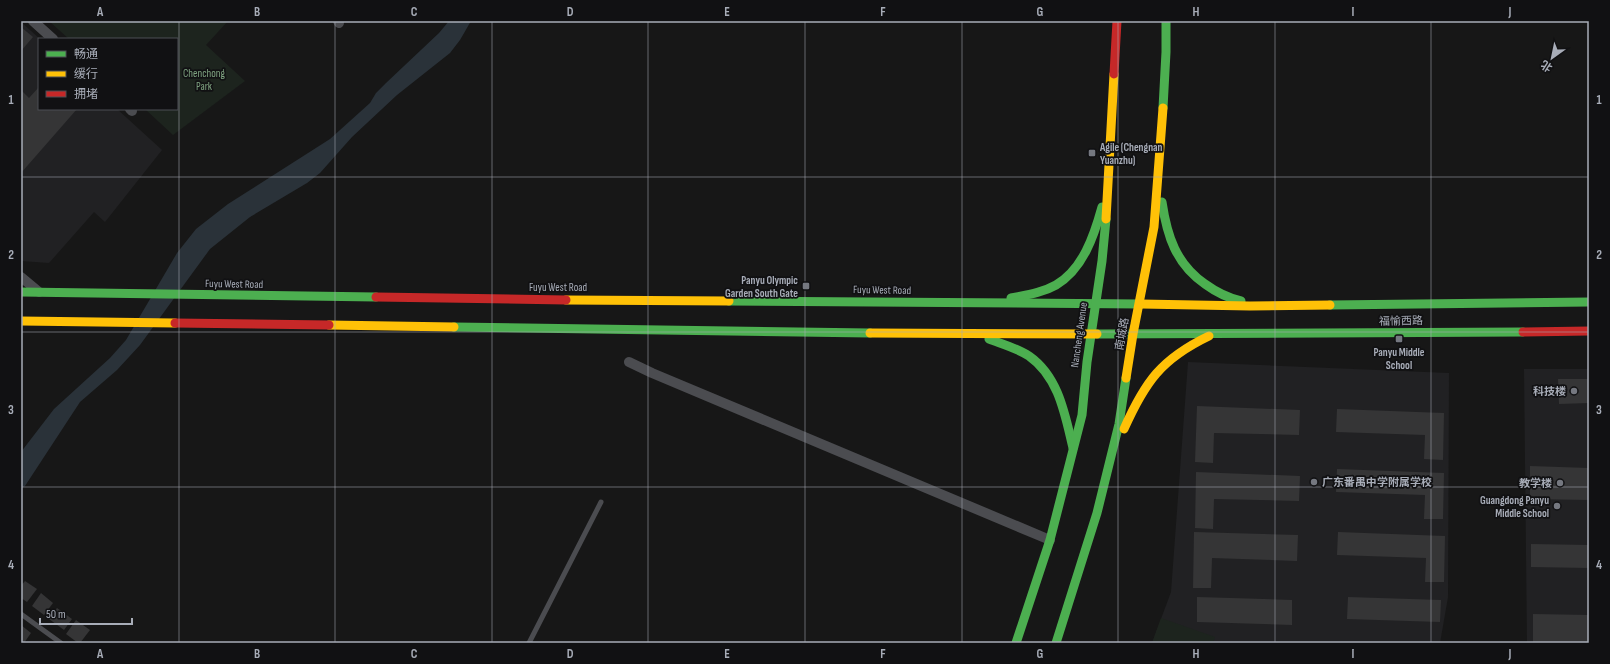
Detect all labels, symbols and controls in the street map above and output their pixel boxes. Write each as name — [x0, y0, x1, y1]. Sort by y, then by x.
text: A — [96, 4, 104, 20]
text: B — [254, 4, 260, 20]
text: C — [411, 4, 418, 20]
text: D — [567, 4, 574, 20]
text: E — [724, 4, 730, 20]
text: F — [880, 4, 886, 20]
text: G — [1037, 4, 1044, 20]
text: H — [1193, 4, 1200, 20]
text: I — [1352, 4, 1355, 20]
text: J — [1508, 4, 1512, 20]
legend — [38, 38, 178, 110]
north arrow — [1532, 38, 1572, 78]
text: 畅通 — [74, 47, 98, 62]
text: 北 — [1539, 58, 1555, 74]
text: 缓行 — [74, 67, 98, 82]
park label: Chenchong Park — [183, 67, 226, 93]
text: 拥堵 — [74, 87, 98, 102]
text: 1 — [8, 92, 14, 108]
text: 1 — [1596, 92, 1602, 108]
place label: Agile (Chengnan Yuanzhu) — [1099, 141, 1163, 167]
marker: Agile (Chengnan Yuanzhu) — [1087, 148, 1097, 158]
text: 2 — [8, 247, 14, 263]
text: 2 — [1596, 247, 1602, 263]
place label: Panyu Olympic Garden South Gate — [725, 274, 798, 300]
street label: Fuyu West Road — [205, 277, 264, 291]
street label: Fuyu West Road — [529, 281, 587, 294]
marker: Panyu Olympic Garden South Gate — [801, 281, 811, 291]
street label: Fuyu West Road — [853, 283, 912, 297]
street label: Nancheng Avenue — [1068, 302, 1090, 368]
street label: 福愉西路 — [1379, 314, 1423, 328]
street label: 南城路 — [1113, 317, 1131, 351]
marker: Panyu Middle School — [1394, 334, 1404, 344]
place label: Panyu Middle School — [1373, 346, 1425, 372]
place label: 科技楼 — [1533, 385, 1566, 398]
marker: 科技楼 — [1569, 386, 1579, 396]
text: 3 — [8, 402, 14, 418]
text: 3 — [1596, 402, 1602, 418]
place label: 广东番禺中学附属学校 — [1322, 476, 1432, 489]
marker: 广东番禺中学附属学校 — [1309, 477, 1319, 487]
place label: 教学楼 — [1519, 477, 1552, 490]
marker: 教学楼 — [1555, 478, 1565, 488]
place label: Guangdong Panyu Middle School — [1480, 494, 1549, 520]
marker: Guangdong Panyu Middle School — [1552, 501, 1562, 511]
text: 4 — [8, 557, 14, 573]
text: 4 — [1596, 557, 1602, 573]
scale bar — [40, 600, 132, 626]
text: 50 m — [46, 607, 66, 622]
text: A — [96, 646, 104, 662]
text: B — [254, 646, 260, 662]
text: C — [411, 646, 418, 662]
text: D — [567, 646, 574, 662]
text: E — [724, 646, 730, 662]
text: F — [880, 646, 886, 662]
text: G — [1037, 646, 1044, 662]
text: H — [1193, 646, 1200, 662]
text: I — [1352, 646, 1355, 662]
text: J — [1508, 646, 1512, 662]

